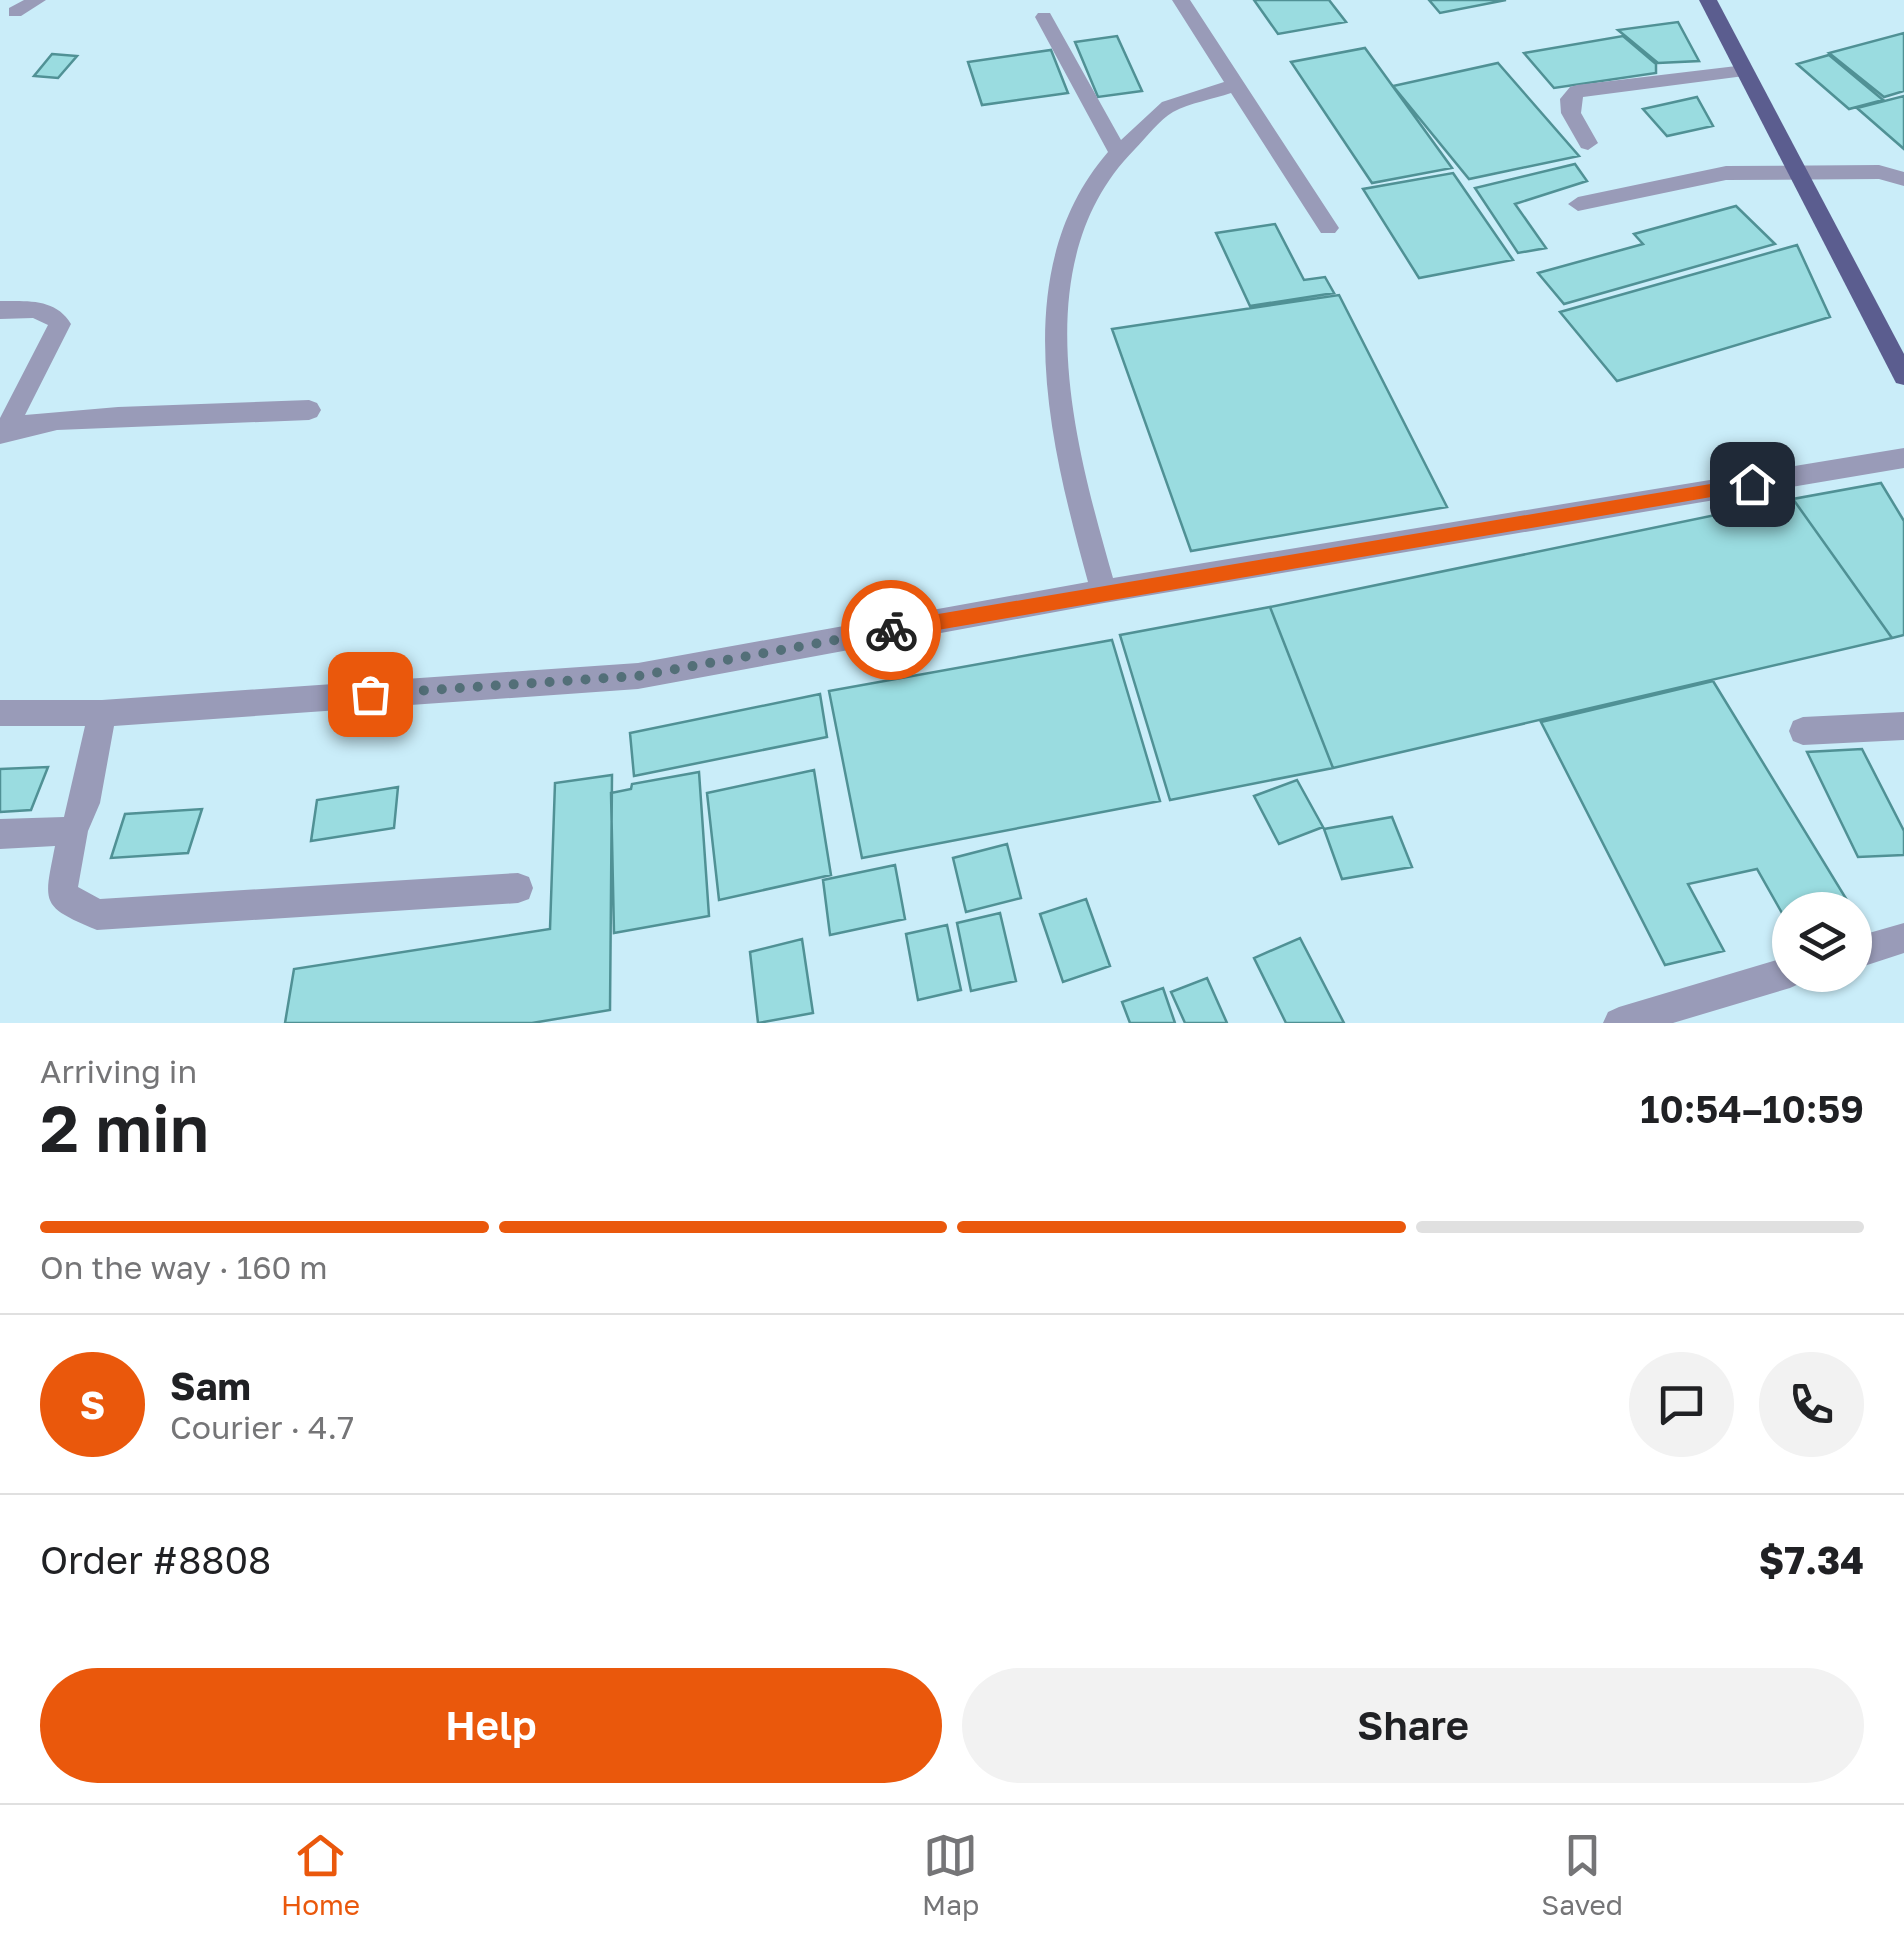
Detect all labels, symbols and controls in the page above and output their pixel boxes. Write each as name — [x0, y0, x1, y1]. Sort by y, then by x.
pin — [1710, 442, 1795, 527]
icon: home — [1725, 457, 1780, 512]
courier — [841, 580, 941, 680]
icon: bike — [864, 603, 919, 658]
pin — [328, 652, 413, 737]
icon: bag — [343, 667, 398, 722]
map controls — [1772, 892, 1872, 992]
button: layers — [1772, 892, 1872, 992]
text: Arriving in — [40, 1052, 197, 1090]
text: 10:54–10:59 — [1640, 1086, 1864, 1131]
text: 2 min — [40, 1088, 209, 1166]
text: On the way · 160 m — [40, 1248, 328, 1286]
button: chat — [1629, 1352, 1734, 1457]
button: phone — [1759, 1352, 1864, 1457]
text: Sam — [170, 1363, 251, 1408]
text: S — [80, 1382, 105, 1427]
text: Courier · 4.7 — [170, 1408, 354, 1446]
text: Order #8808 — [40, 1537, 271, 1582]
text: $7.34 — [1759, 1537, 1864, 1582]
button: Help — [40, 1668, 942, 1783]
button: Share — [962, 1668, 1864, 1783]
tab: Home — [281, 1828, 360, 1921]
tab: Map — [922, 1828, 979, 1921]
tab: Saved — [1541, 1828, 1623, 1921]

